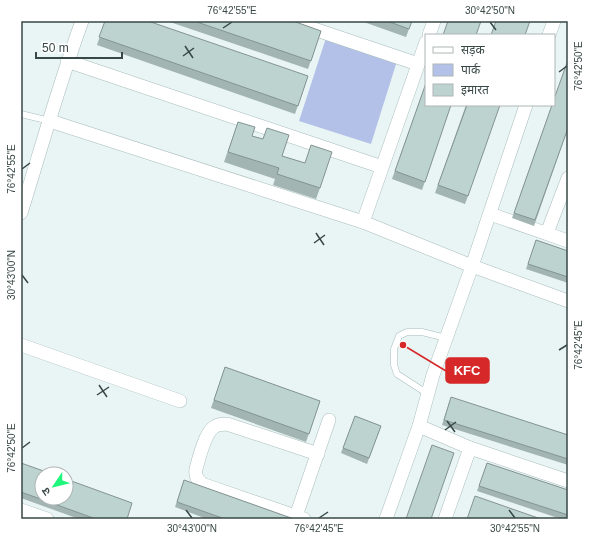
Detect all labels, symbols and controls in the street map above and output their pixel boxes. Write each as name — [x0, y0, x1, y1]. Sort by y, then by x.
text: 76°42'55"E — [207, 5, 257, 16]
text: 30°42'50"N — [465, 5, 515, 16]
scale bar — [36, 34, 122, 60]
legend — [425, 34, 555, 106]
text: 50 m — [42, 41, 69, 55]
text: 76°42'50"E — [573, 41, 584, 91]
text: सड़क — [461, 43, 486, 57]
text: पार्क — [461, 63, 481, 77]
text: इमारत — [461, 83, 490, 97]
text: 76°42'55"E — [6, 144, 17, 194]
text: 30°43'00"N — [6, 250, 17, 300]
text: 76°42'45"E — [573, 320, 584, 370]
callout: KFC — [446, 358, 489, 383]
text: KFC — [454, 363, 481, 378]
text: 76°42'50"E — [6, 423, 17, 473]
north arrow — [34, 466, 74, 506]
text: उ — [39, 485, 53, 498]
text: 30°43'00"N — [167, 523, 217, 534]
text: 76°42'45"E — [294, 523, 344, 534]
text: 30°42'55"N — [490, 523, 540, 534]

